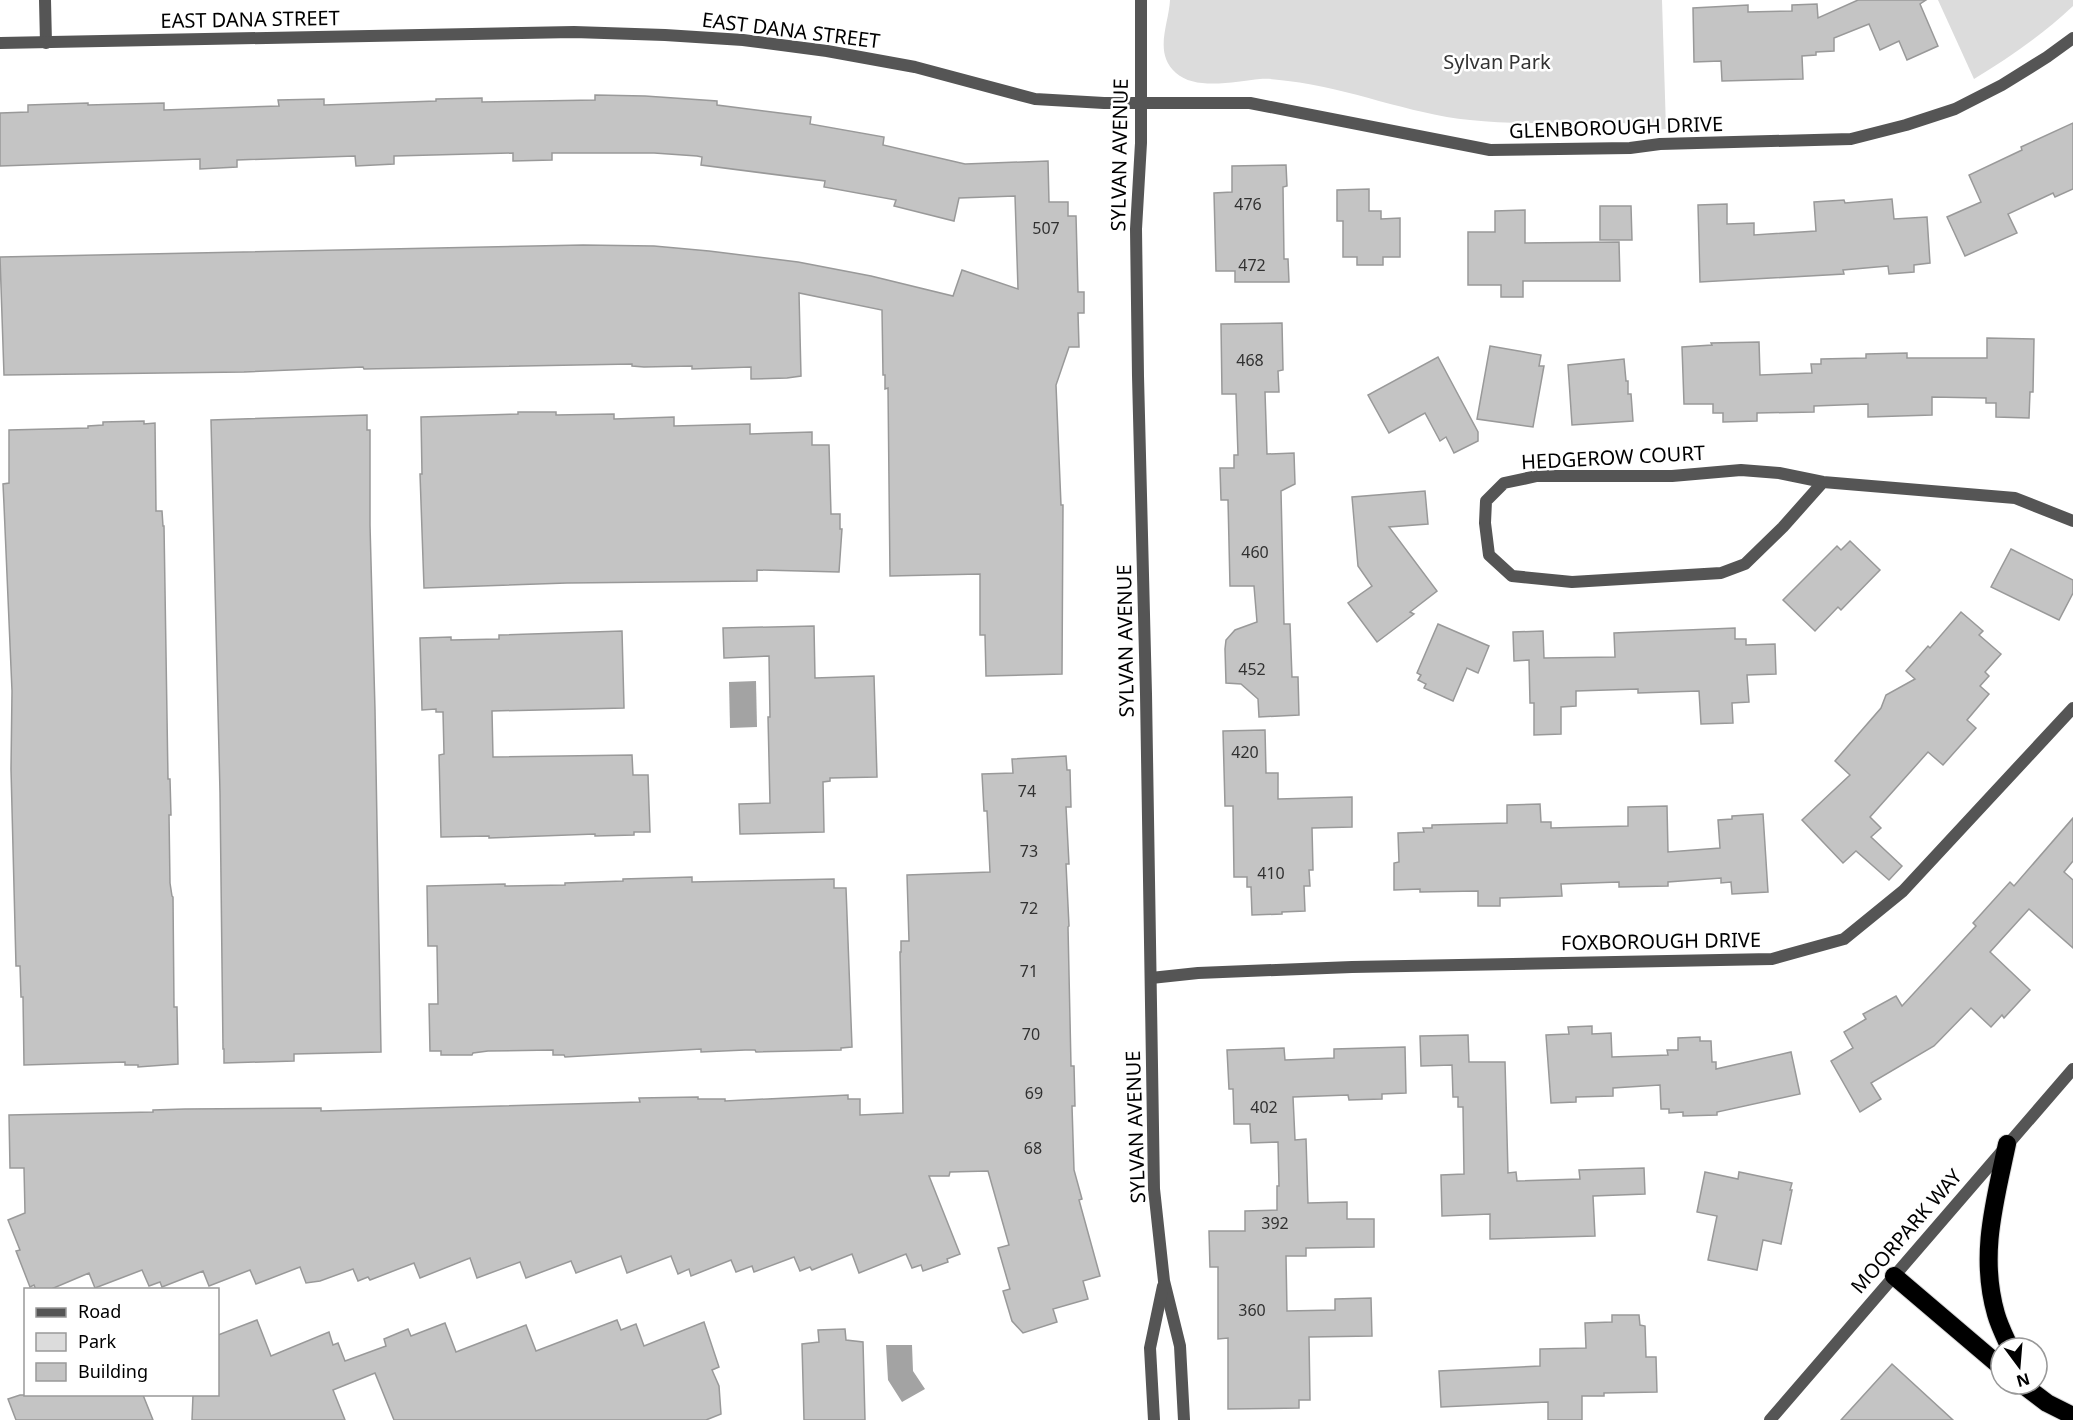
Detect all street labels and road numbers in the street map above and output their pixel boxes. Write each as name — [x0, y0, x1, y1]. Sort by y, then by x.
street label: EAST DANA STREET — [160, 4, 340, 34]
street label: EAST DANA STREET — [700, 6, 882, 54]
street label: SYLVAN AVENUE — [1104, 78, 1134, 232]
street label: GLENBOROUGH DRIVE — [1509, 110, 1723, 144]
street label: HEDGEROW COURT — [1520, 439, 1706, 475]
street label: SYLVAN AVENUE — [1110, 564, 1140, 718]
street label: FOXBOROUGH DRIVE — [1561, 926, 1761, 956]
street label: SYLVAN AVENUE — [1119, 1050, 1151, 1204]
street label: MOORPARK WAY — [1845, 1163, 1968, 1299]

